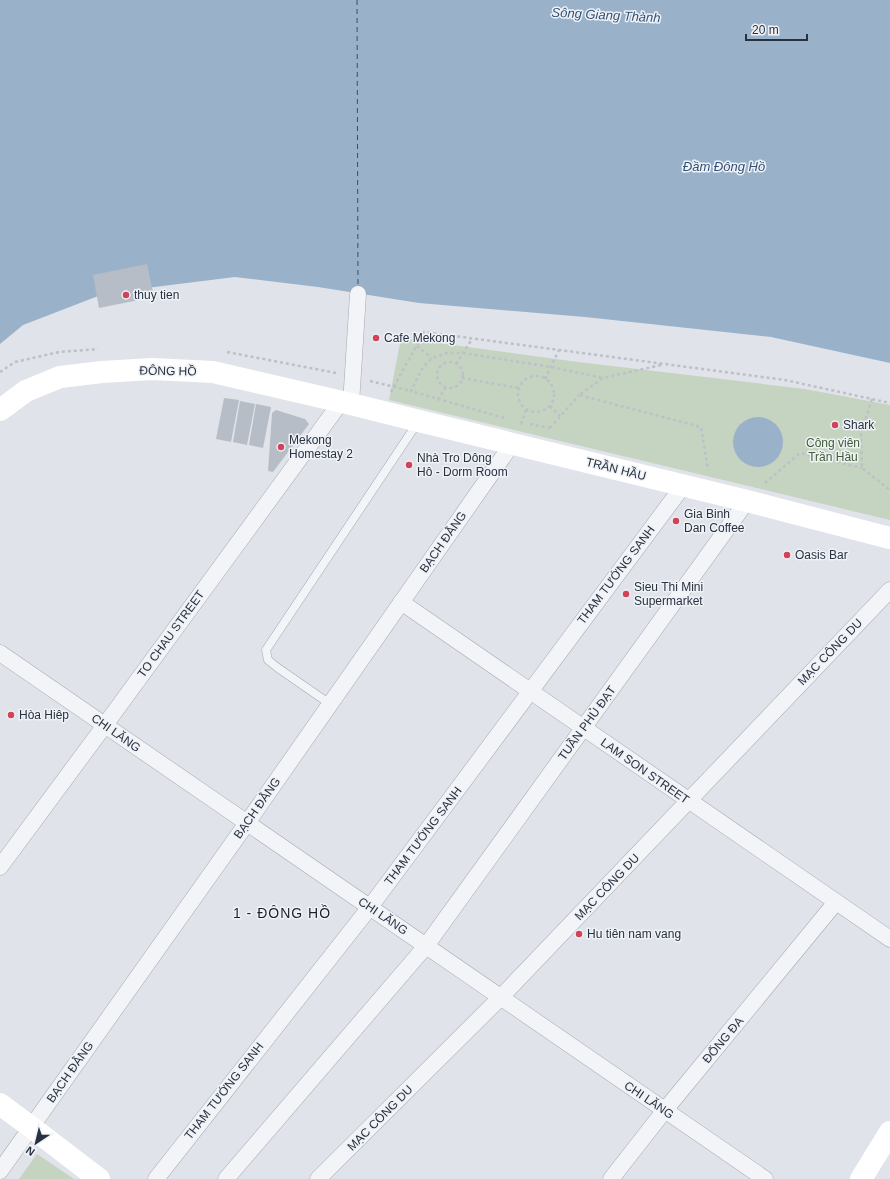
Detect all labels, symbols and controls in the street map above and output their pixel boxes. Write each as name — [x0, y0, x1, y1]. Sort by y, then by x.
water label: Sông Giang Thành — [551, 5, 661, 25]
scale bar — [746, 16, 807, 42]
text: 20 m — [752, 23, 779, 37]
water label: Đầm Đông Hồ — [683, 159, 765, 174]
place label: thuy tien — [134, 288, 179, 302]
marker: thuy tien — [121, 290, 131, 300]
place label: Cafe Mekong — [384, 331, 455, 345]
marker: Cafe Mekong — [371, 333, 381, 343]
street label: ĐÔNG HỒ — [139, 363, 197, 378]
place label: Shark — [843, 418, 875, 432]
marker: Shark — [830, 420, 840, 430]
place label: Mekong Homestay 2 — [289, 433, 353, 461]
park label: Công viên Trần Hầu — [806, 436, 860, 464]
marker: Mekong Homestay 2 — [276, 442, 286, 452]
place label: Nhà Tro Dông Hô - Dorm Room — [417, 451, 508, 479]
street label: TRẦN HẦU — [585, 454, 648, 483]
marker: Nhà Tro Dông Hô - Dorm Room — [404, 460, 414, 470]
place label: Gia Binh Dan Coffee — [684, 507, 745, 535]
street label: BẠCH ĐẰNG — [416, 508, 469, 575]
marker: Gia Binh Dan Coffee — [671, 516, 681, 526]
street label: THAM TƯỚNG SANH — [574, 522, 658, 627]
place label: Oasis Bar — [795, 548, 848, 562]
marker: Oasis Bar — [782, 550, 792, 560]
place label: Sieu Thi Mini Supermarket — [634, 580, 703, 608]
street label: TO CHAU STREET — [135, 587, 208, 680]
marker: Sieu Thi Mini Supermarket — [621, 589, 631, 599]
street label: MẠC CÔNG DU — [794, 615, 865, 688]
street label: TUẦN PHỦ ĐẠT — [554, 682, 619, 763]
place label: Hòa Hiêp — [19, 708, 69, 722]
marker: Hòa Hiêp — [6, 710, 16, 720]
street label: CHI LĂNG — [89, 710, 144, 755]
street label: LAM SON STREET — [598, 735, 692, 807]
street label: BẠCH ĐẰNG — [230, 774, 283, 841]
street label: THAM TƯỚNG SANH — [381, 783, 465, 888]
street label: MẠC CÔNG DU — [571, 850, 642, 923]
street label: CHI LĂNG — [356, 894, 411, 938]
district label: 1 - ĐÔNG HỒ — [233, 904, 331, 921]
place label: Hu tiên nam vang — [587, 927, 681, 941]
marker: Hu tiên nam vang — [574, 929, 584, 939]
street label: ĐỐNG ĐA — [699, 1013, 746, 1066]
street label: BẠCH ĐẰNG — [43, 1038, 96, 1105]
street label: THAM TƯỚNG SANH — [181, 1039, 266, 1142]
street label: CHI LĂNG — [622, 1078, 677, 1122]
street label: MẠC CÔNG DU — [344, 1082, 416, 1154]
north arrow — [16, 1123, 56, 1163]
text: N — [24, 1144, 37, 1158]

